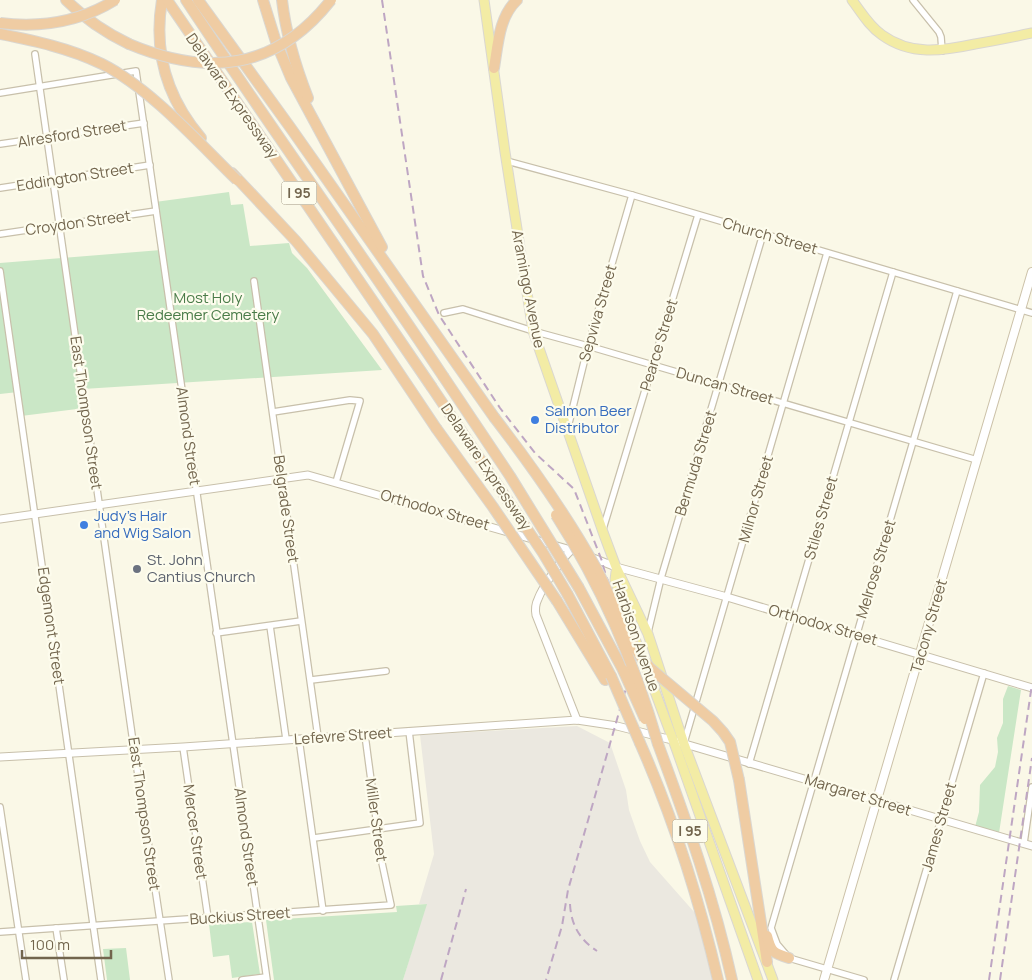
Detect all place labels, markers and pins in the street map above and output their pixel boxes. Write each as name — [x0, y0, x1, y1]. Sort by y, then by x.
place label: Salmon Beer Distributor — [545, 400, 632, 438]
marker: Salmon Beer Distributor — [529, 414, 541, 426]
place label: Judy's Hair and Wig Salon — [94, 505, 191, 543]
marker: Judy's Hair and Wig Salon — [78, 519, 90, 531]
place label: St. John Cantius Church — [147, 549, 255, 587]
marker: St. John Cantius Church — [131, 563, 143, 575]

